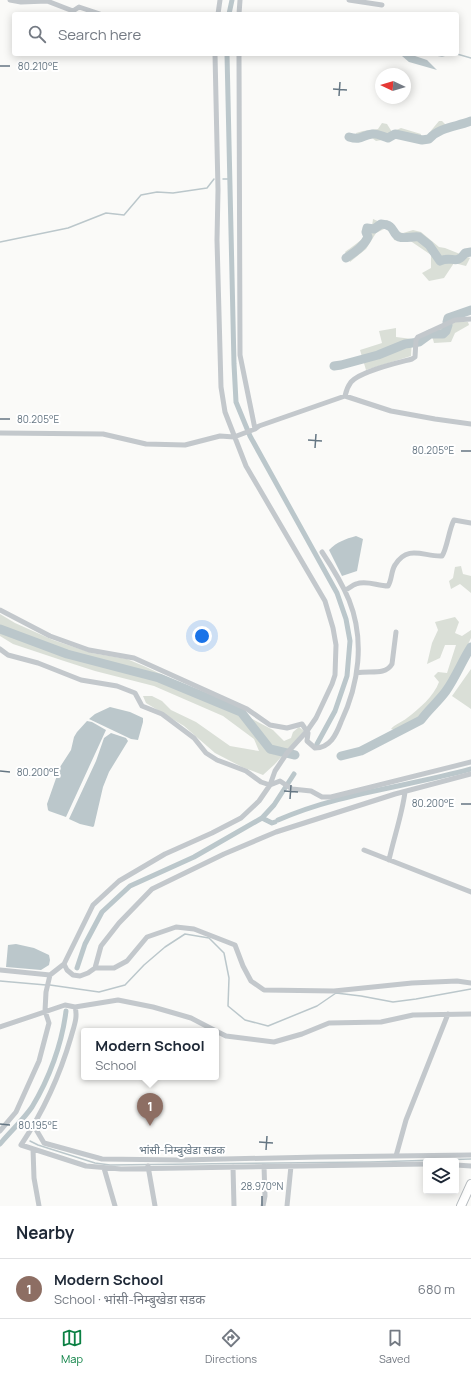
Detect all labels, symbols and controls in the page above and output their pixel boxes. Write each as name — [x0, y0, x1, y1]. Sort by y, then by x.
search box — [12, 12, 459, 56]
icon: search — [26, 23, 48, 45]
text: Search here — [58, 24, 141, 45]
text: 80.210°E — [18, 59, 58, 73]
north arrow — [375, 68, 411, 104]
text: 80.205°E — [17, 412, 59, 426]
text: 80.205°E — [412, 443, 454, 457]
your location — [192, 626, 212, 646]
text: 80.200°E — [17, 765, 60, 779]
text: 80.200°E — [412, 796, 455, 810]
popup — [81, 1028, 219, 1080]
text: Modern School — [95, 1035, 205, 1056]
text: School — [95, 1056, 137, 1074]
pin: 1 — [137, 1093, 163, 1126]
text: 80.195°E — [18, 1118, 58, 1132]
street label: भांसी-निम्बुखेडा सडक — [139, 1142, 226, 1157]
map controls — [423, 1158, 459, 1194]
button: layers — [423, 1158, 459, 1194]
text: 28.970°N — [241, 1179, 283, 1193]
text: Nearby — [16, 1221, 74, 1244]
text: Modern School — [54, 1269, 163, 1290]
text: 1 — [26, 1280, 32, 1298]
text: 680 m — [418, 1280, 455, 1298]
text: School · भांसी-निम्बुखेडा सडक — [54, 1290, 205, 1308]
tab: Map — [61, 1327, 83, 1366]
tab: Directions — [205, 1327, 257, 1366]
tab: Saved — [379, 1327, 410, 1366]

